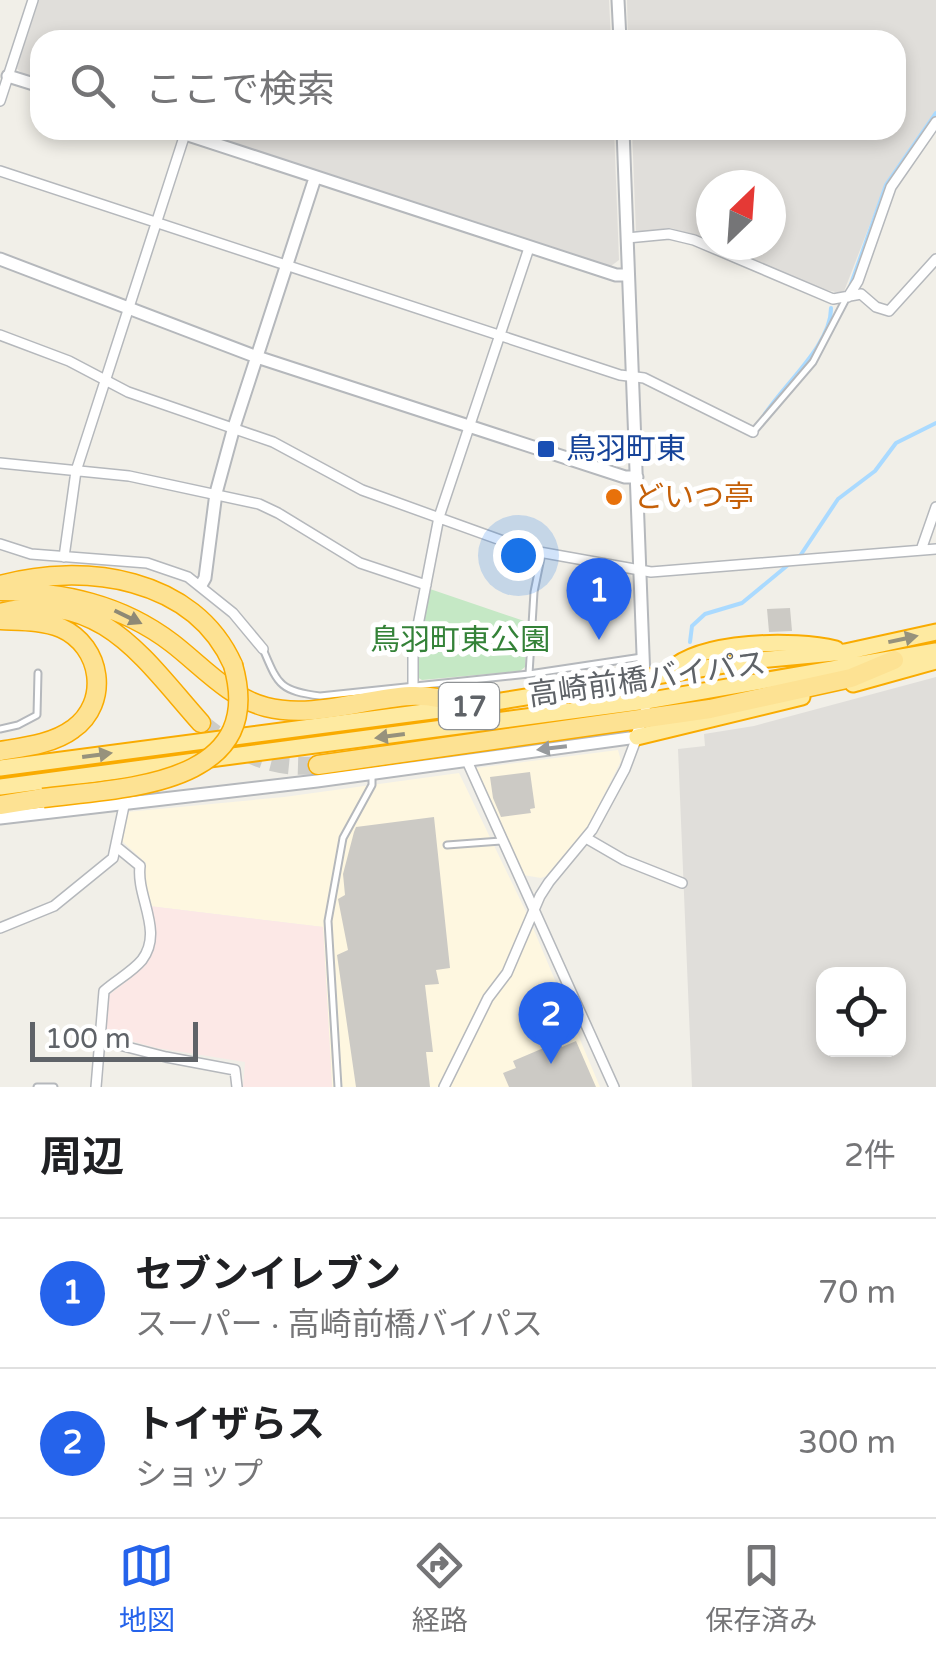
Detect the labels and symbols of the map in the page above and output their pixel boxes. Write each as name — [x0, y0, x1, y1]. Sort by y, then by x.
north arrow — [696, 170, 786, 260]
place label: 鳥羽町東 — [566, 431, 686, 468]
marker: 鳥羽町東 — [535, 438, 557, 460]
place label: どいつ亭 — [634, 479, 754, 516]
marker: どいつ亭 — [603, 486, 625, 508]
your location — [493, 530, 544, 581]
pin: 1 — [566, 558, 632, 640]
one-way arrow — [114, 609, 143, 626]
park label: 鳥羽町東公園 — [370, 622, 550, 659]
one-way arrow — [888, 631, 919, 646]
street label: 高崎前橋バイパス — [526, 645, 768, 714]
road number: 17 — [439, 683, 499, 729]
one-way arrow — [374, 728, 406, 744]
one-way arrow — [535, 740, 567, 756]
one-way arrow — [81, 747, 113, 763]
pin: 2 — [518, 982, 584, 1064]
scale bar — [30, 1017, 198, 1062]

